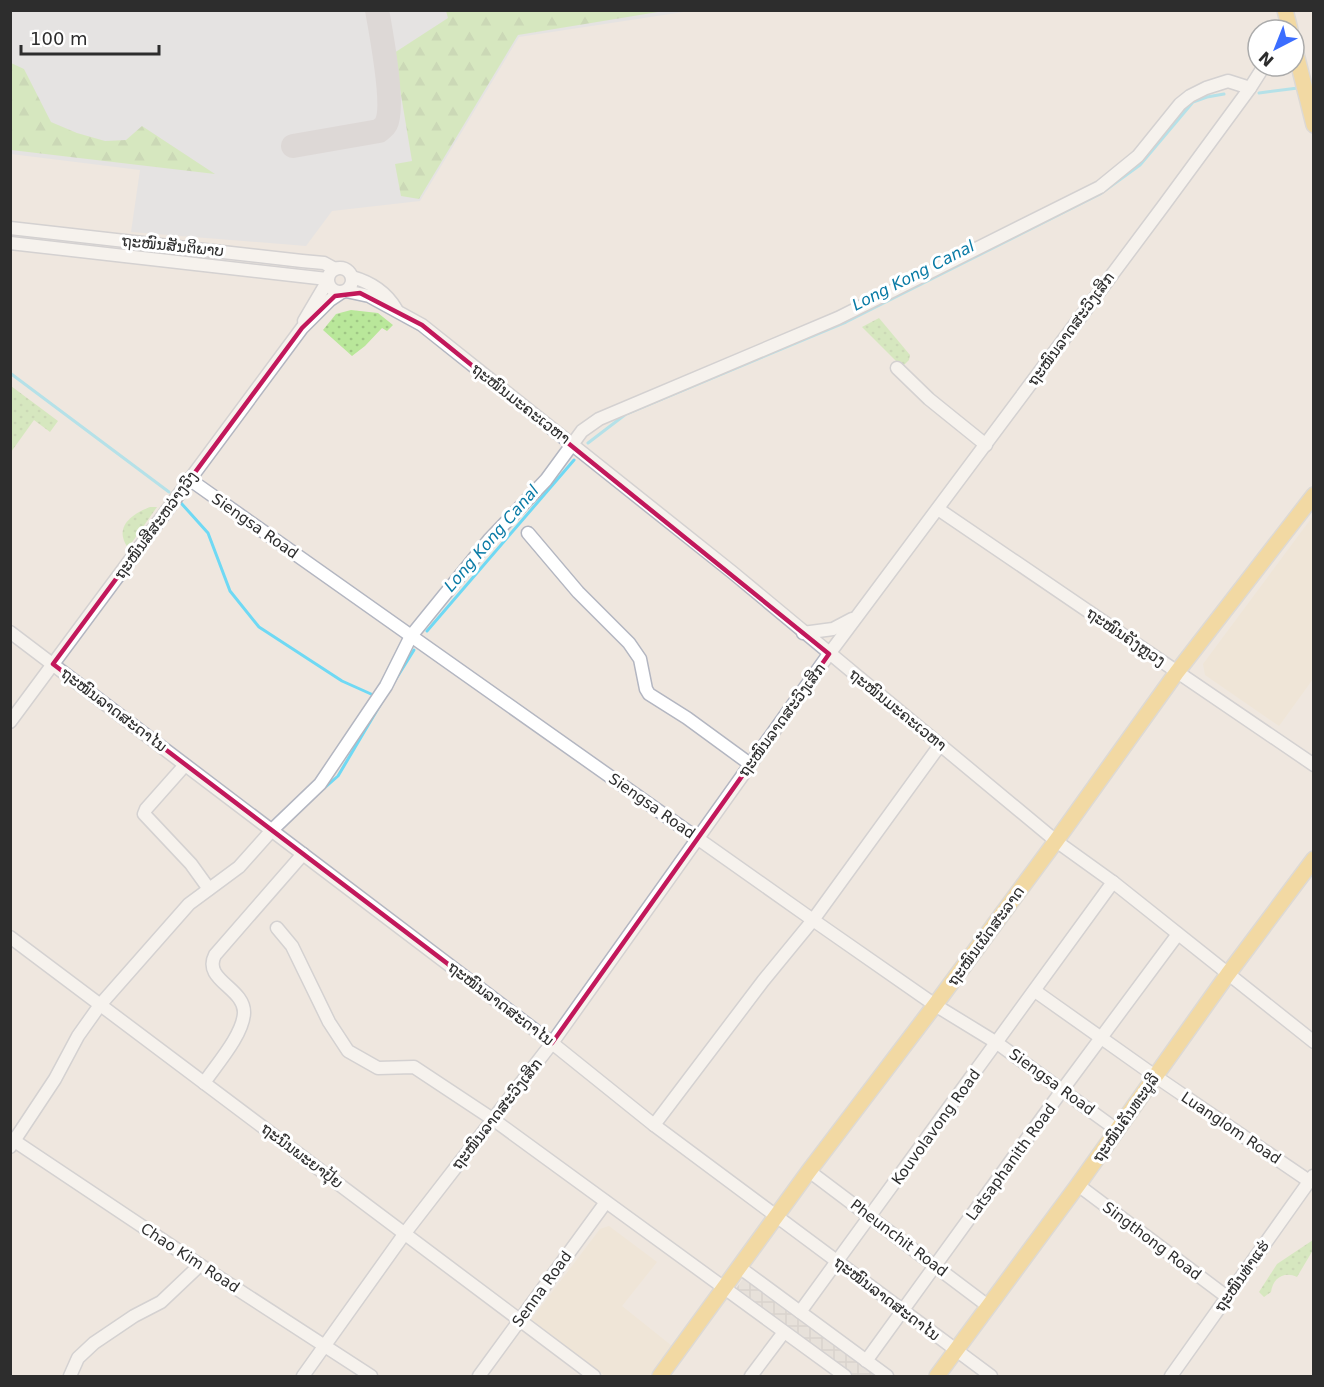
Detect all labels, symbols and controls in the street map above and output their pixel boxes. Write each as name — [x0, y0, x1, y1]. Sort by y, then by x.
scale bar — [21, 18, 159, 56]
north arrow — [1246, 18, 1306, 78]
text: 100 m — [30, 28, 88, 49]
text: N — [1255, 47, 1278, 70]
street label: ຖະໜົນສັນຕິພາບ — [121, 230, 225, 260]
water label: Long Kong Canal — [849, 236, 978, 314]
street label: ຖະໜົນລາດສະວົງເສິກ — [1023, 268, 1118, 389]
street label: ຖະໜົນມະຄະເວຫາ — [468, 359, 574, 448]
street label: ຖະໜົນສີສະຫວ່າງວົງ — [110, 467, 201, 582]
water label: Long Kong Canal — [440, 481, 543, 595]
street label: Siengsa Road — [208, 490, 302, 562]
street label: ຖະໜົນຄັງຫຼວງ — [1083, 603, 1169, 670]
street label: ຖະໜົນລາດສະວົງເສິກ — [734, 659, 829, 780]
street label: ຖະໜົນລາດສະດາໄນ — [58, 663, 171, 756]
street label: ຖະໜົນມະຄະເວຫາ — [846, 664, 951, 755]
street label: Siengsa Road — [605, 770, 699, 842]
street label: ຖະໜົນເພັດສະລາດ — [943, 882, 1028, 989]
street label: ຖະໜົນລາດສະດາໄນ — [445, 957, 558, 1050]
street label: Siengsa Road — [1006, 1045, 1098, 1119]
street label: ຖະໜົນລາດສະວົງເສິກ — [447, 1054, 546, 1173]
street label: Kouvolavong Road — [888, 1066, 984, 1188]
street label: ຖະໜົນຄັນທະບູລີ — [1088, 1070, 1164, 1166]
street label: Luanglom Road — [1178, 1088, 1284, 1168]
street label: Latsaphanith Road — [963, 1100, 1059, 1224]
street label: ຖະນົນພະຍາປຸ້ຍ — [257, 1118, 348, 1194]
street label: Pheunchit Road — [847, 1196, 951, 1280]
street label: Singthong Road — [1099, 1198, 1205, 1284]
street label: Chao Kim Road — [137, 1219, 243, 1297]
street label: ຖະໜົນທ່າແຮ່ — [1210, 1236, 1273, 1315]
street label: Senna Road — [508, 1248, 576, 1330]
street label: ຖະໜົນລາດສະດາໄນ — [831, 1252, 944, 1345]

